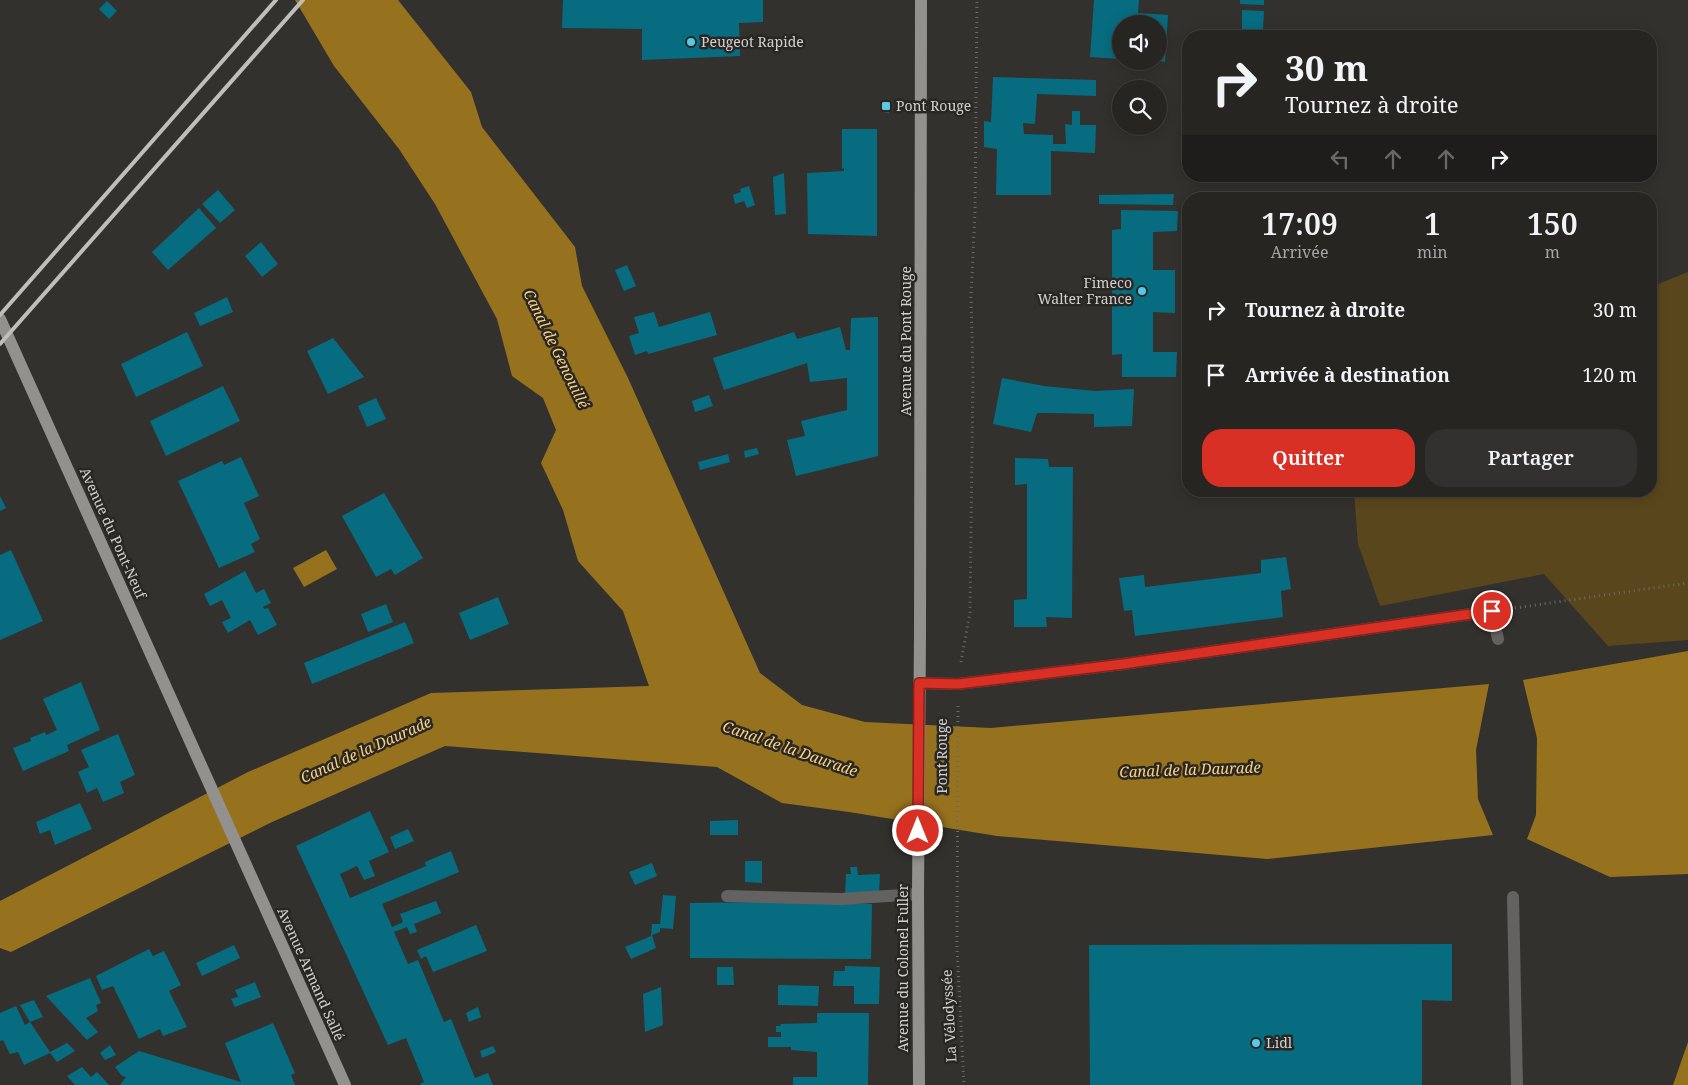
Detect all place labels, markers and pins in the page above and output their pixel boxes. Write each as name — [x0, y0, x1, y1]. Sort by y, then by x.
place label: Peugeot Rapide — [701, 32, 804, 51]
marker: Peugeot Rapide — [685, 36, 697, 48]
place label: Pont Rouge — [896, 96, 971, 115]
marker: Pont Rouge — [880, 100, 892, 112]
place label: Fimeco Walter France — [1038, 273, 1132, 308]
marker: Fimeco Walter France — [1136, 285, 1148, 297]
pin — [1471, 590, 1513, 632]
place label: Lidl — [1266, 1033, 1293, 1052]
marker: Lidl — [1250, 1037, 1262, 1049]

